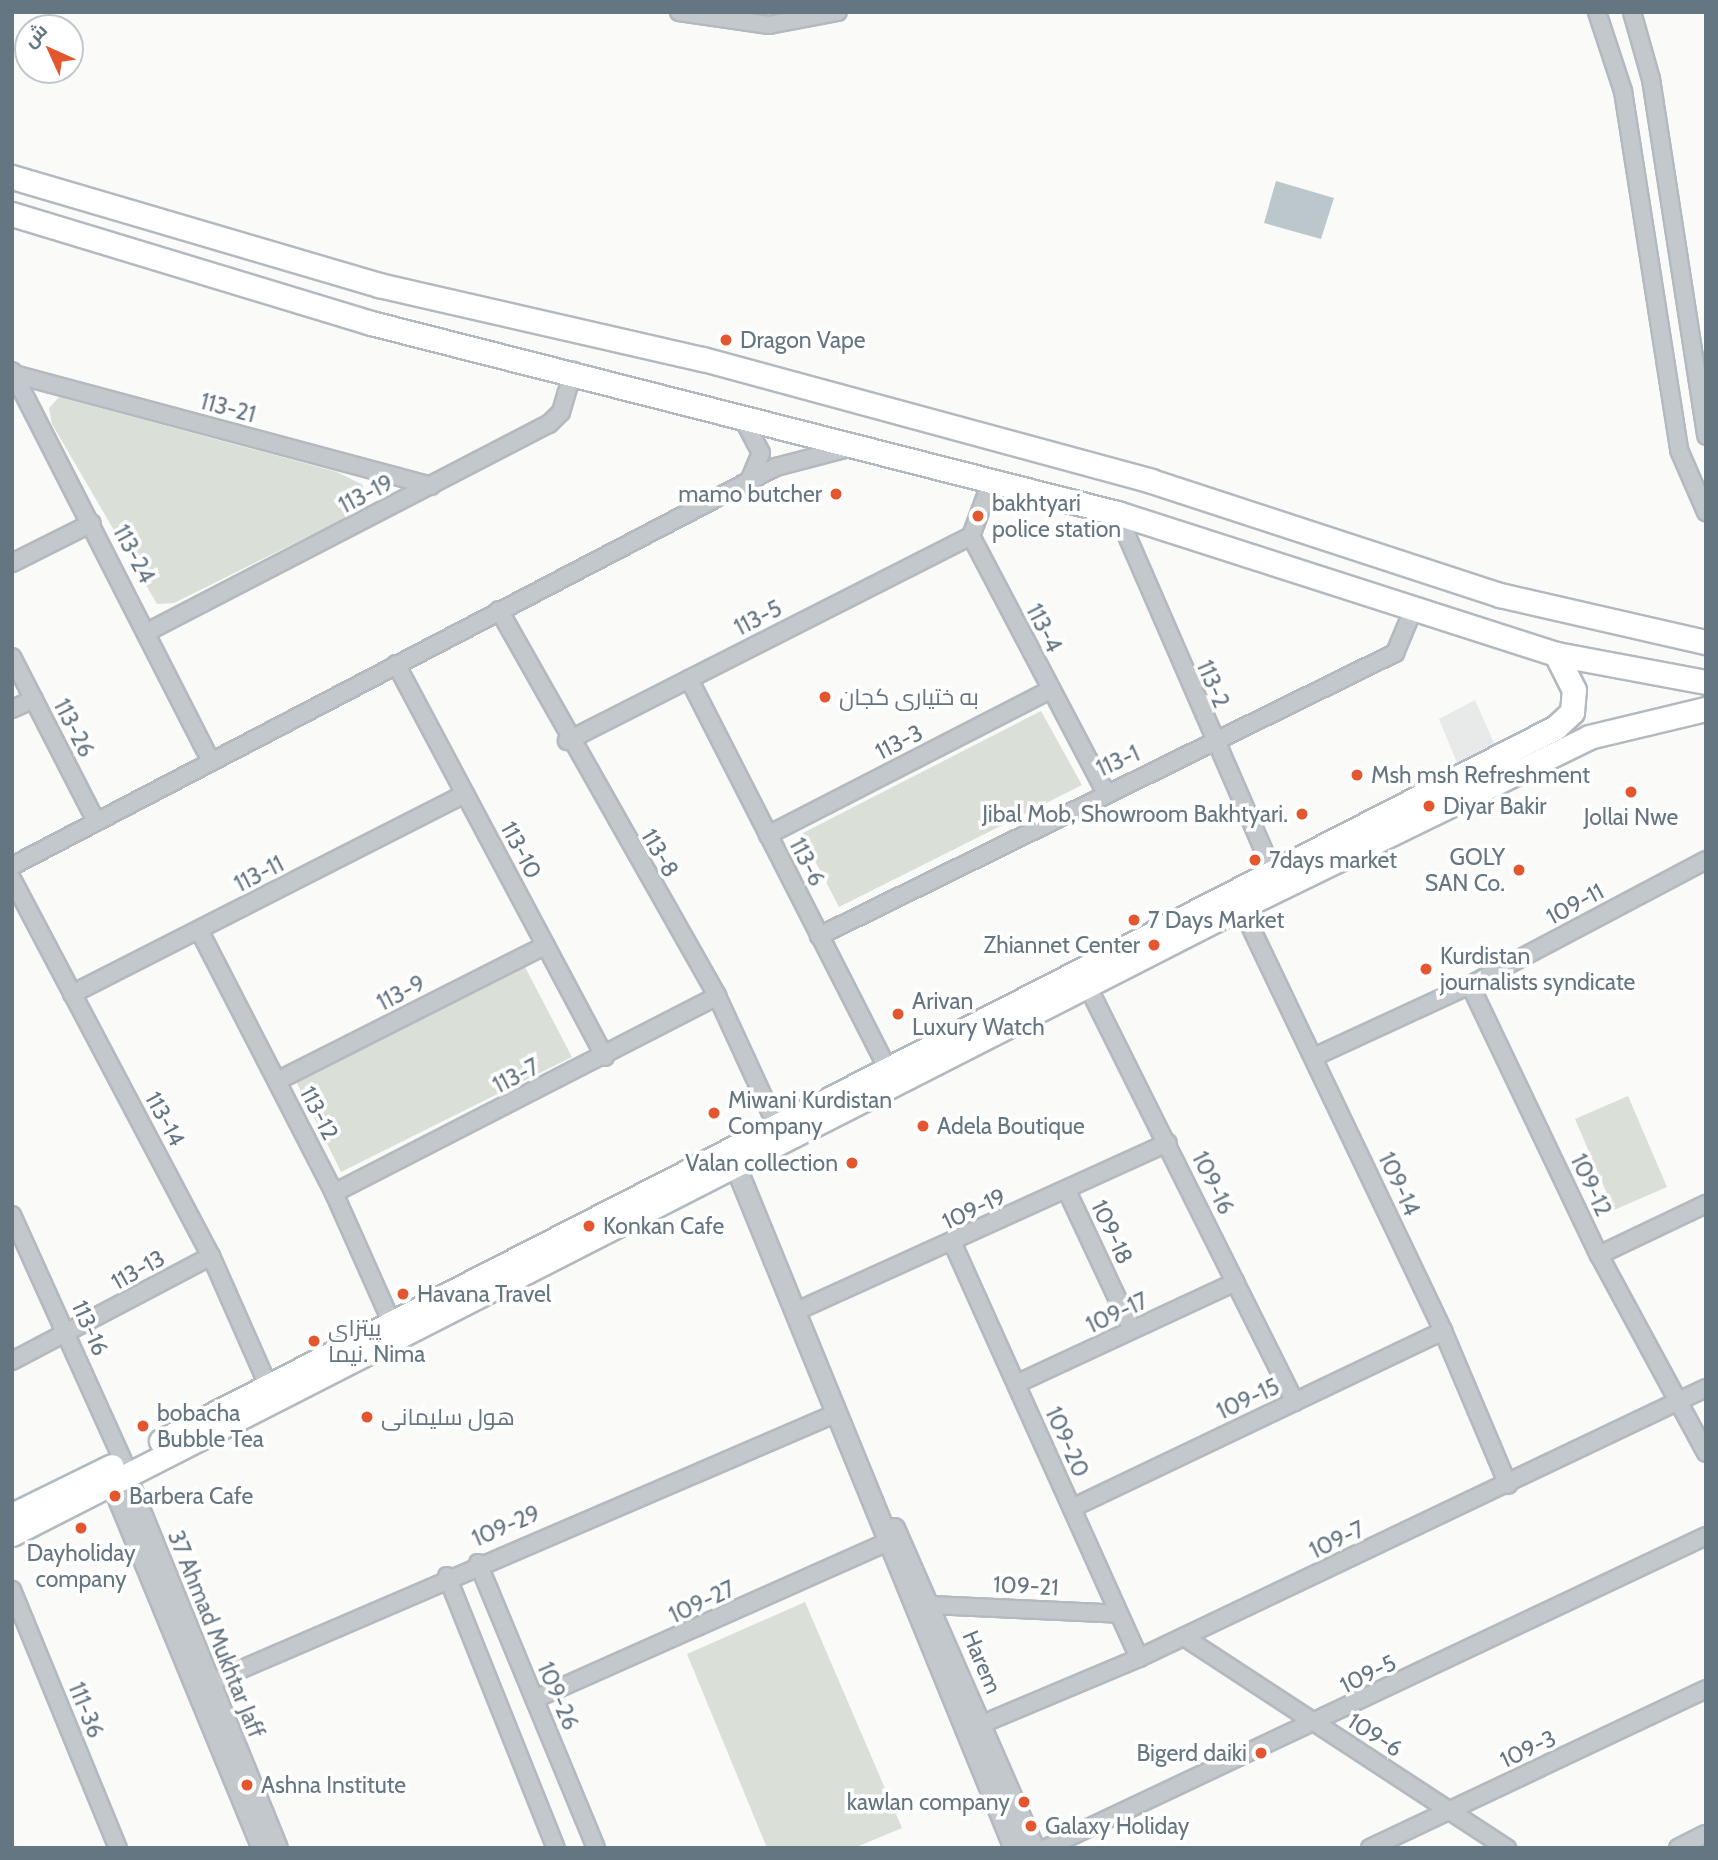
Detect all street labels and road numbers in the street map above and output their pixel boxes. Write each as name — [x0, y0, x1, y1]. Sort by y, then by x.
street label: 113-21 — [197, 387, 259, 429]
street label: 113-19 — [334, 469, 398, 519]
street label: 113-24 — [107, 520, 161, 588]
street label: 113-5 — [730, 594, 786, 642]
street label: 113-4 — [1020, 599, 1068, 657]
street label: 113-2 — [1191, 656, 1235, 712]
street label: 113-26 — [48, 694, 100, 762]
street label: 113-3 — [871, 719, 927, 765]
street label: 113-1 — [1092, 739, 1144, 783]
street label: 113-10 — [495, 817, 547, 883]
street label: 113-8 — [635, 824, 685, 882]
street label: 113-6 — [783, 833, 831, 891]
street label: 113-11 — [230, 850, 288, 898]
street label: 109-11 — [1542, 877, 1608, 931]
street label: 113-9 — [372, 969, 430, 1017]
street label: 113-7 — [488, 1053, 544, 1099]
street label: 113-12 — [294, 1082, 344, 1144]
street label: 113-14 — [139, 1087, 191, 1151]
street label: 109-16 — [1186, 1147, 1240, 1219]
street label: 109-14 — [1372, 1148, 1426, 1220]
street label: 109-12 — [1565, 1149, 1617, 1221]
street label: 109-19 — [938, 1182, 1010, 1236]
street label: 109-18 — [1085, 1196, 1139, 1268]
street label: 113-13 — [106, 1244, 170, 1296]
street label: 109-17 — [1082, 1287, 1152, 1339]
street label: 113-16 — [66, 1296, 114, 1360]
street label: 109-15 — [1212, 1373, 1284, 1425]
street label: 109-20 — [1039, 1403, 1095, 1481]
street label: 109-29 — [468, 1499, 544, 1553]
street label: 109-7 — [1305, 1515, 1369, 1565]
street label: 37 Ahmad Mukhtar Jaff — [162, 1526, 270, 1742]
street label: 109-21 — [993, 1571, 1059, 1601]
street label: 109-27 — [665, 1575, 739, 1629]
street label: Harem — [956, 1626, 1008, 1698]
street label: 109-5 — [1336, 1649, 1400, 1699]
street label: 109-26 — [531, 1658, 585, 1734]
street label: 111-36 — [62, 1678, 110, 1742]
street label: 109-6 — [1343, 1707, 1407, 1763]
street label: 109-3 — [1496, 1724, 1560, 1774]

